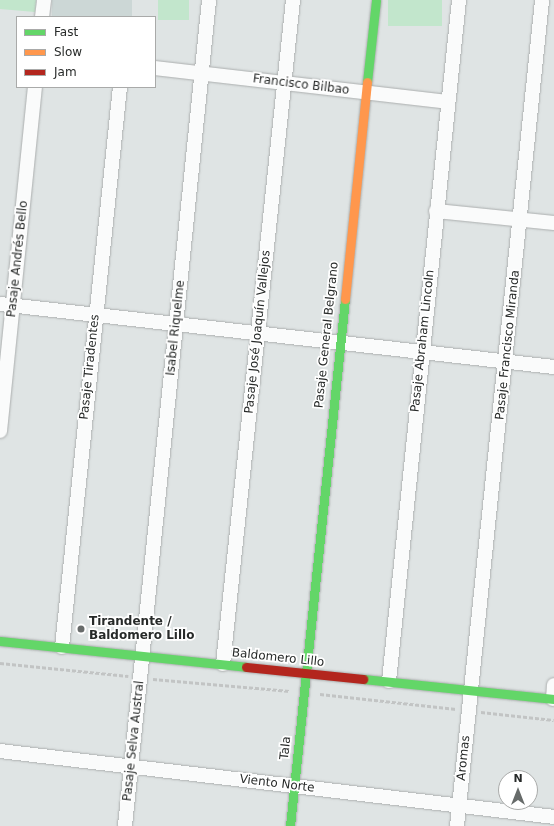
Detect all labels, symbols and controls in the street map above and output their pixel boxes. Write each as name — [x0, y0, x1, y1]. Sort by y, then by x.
legend — [16, 16, 156, 88]
text: Fast — [54, 25, 78, 39]
text: Slow — [54, 45, 82, 59]
text: Jam — [54, 65, 77, 79]
street label: Francisco Bilbao — [252, 72, 350, 98]
street label: Pasaje Andrés Bello — [5, 200, 31, 318]
street label: Pasaje José Joaquín Vallejos — [242, 250, 274, 414]
street label: Pasaje General Belgrano — [312, 261, 342, 409]
street label: Pasaje Abraham Lincoln — [408, 269, 438, 413]
street label: Pasaje Francisco Miranda — [493, 269, 523, 421]
street label: Isabel Riquelme — [164, 280, 188, 376]
street label: Pasaje Tiradentes — [77, 314, 103, 420]
place label: Tirandente / Baldomero Lillo — [89, 615, 194, 643]
marker: Tirandente / Baldomero Lillo — [76, 624, 86, 634]
street label: Baldomero Lillo — [231, 646, 325, 670]
street label: Pasaje Selva Austral — [121, 680, 147, 802]
street label: Aromas — [454, 735, 474, 781]
street label: Tala — [278, 736, 294, 760]
north arrow — [498, 770, 538, 810]
street label: Viento Norte — [239, 772, 315, 796]
text: N — [513, 772, 523, 785]

